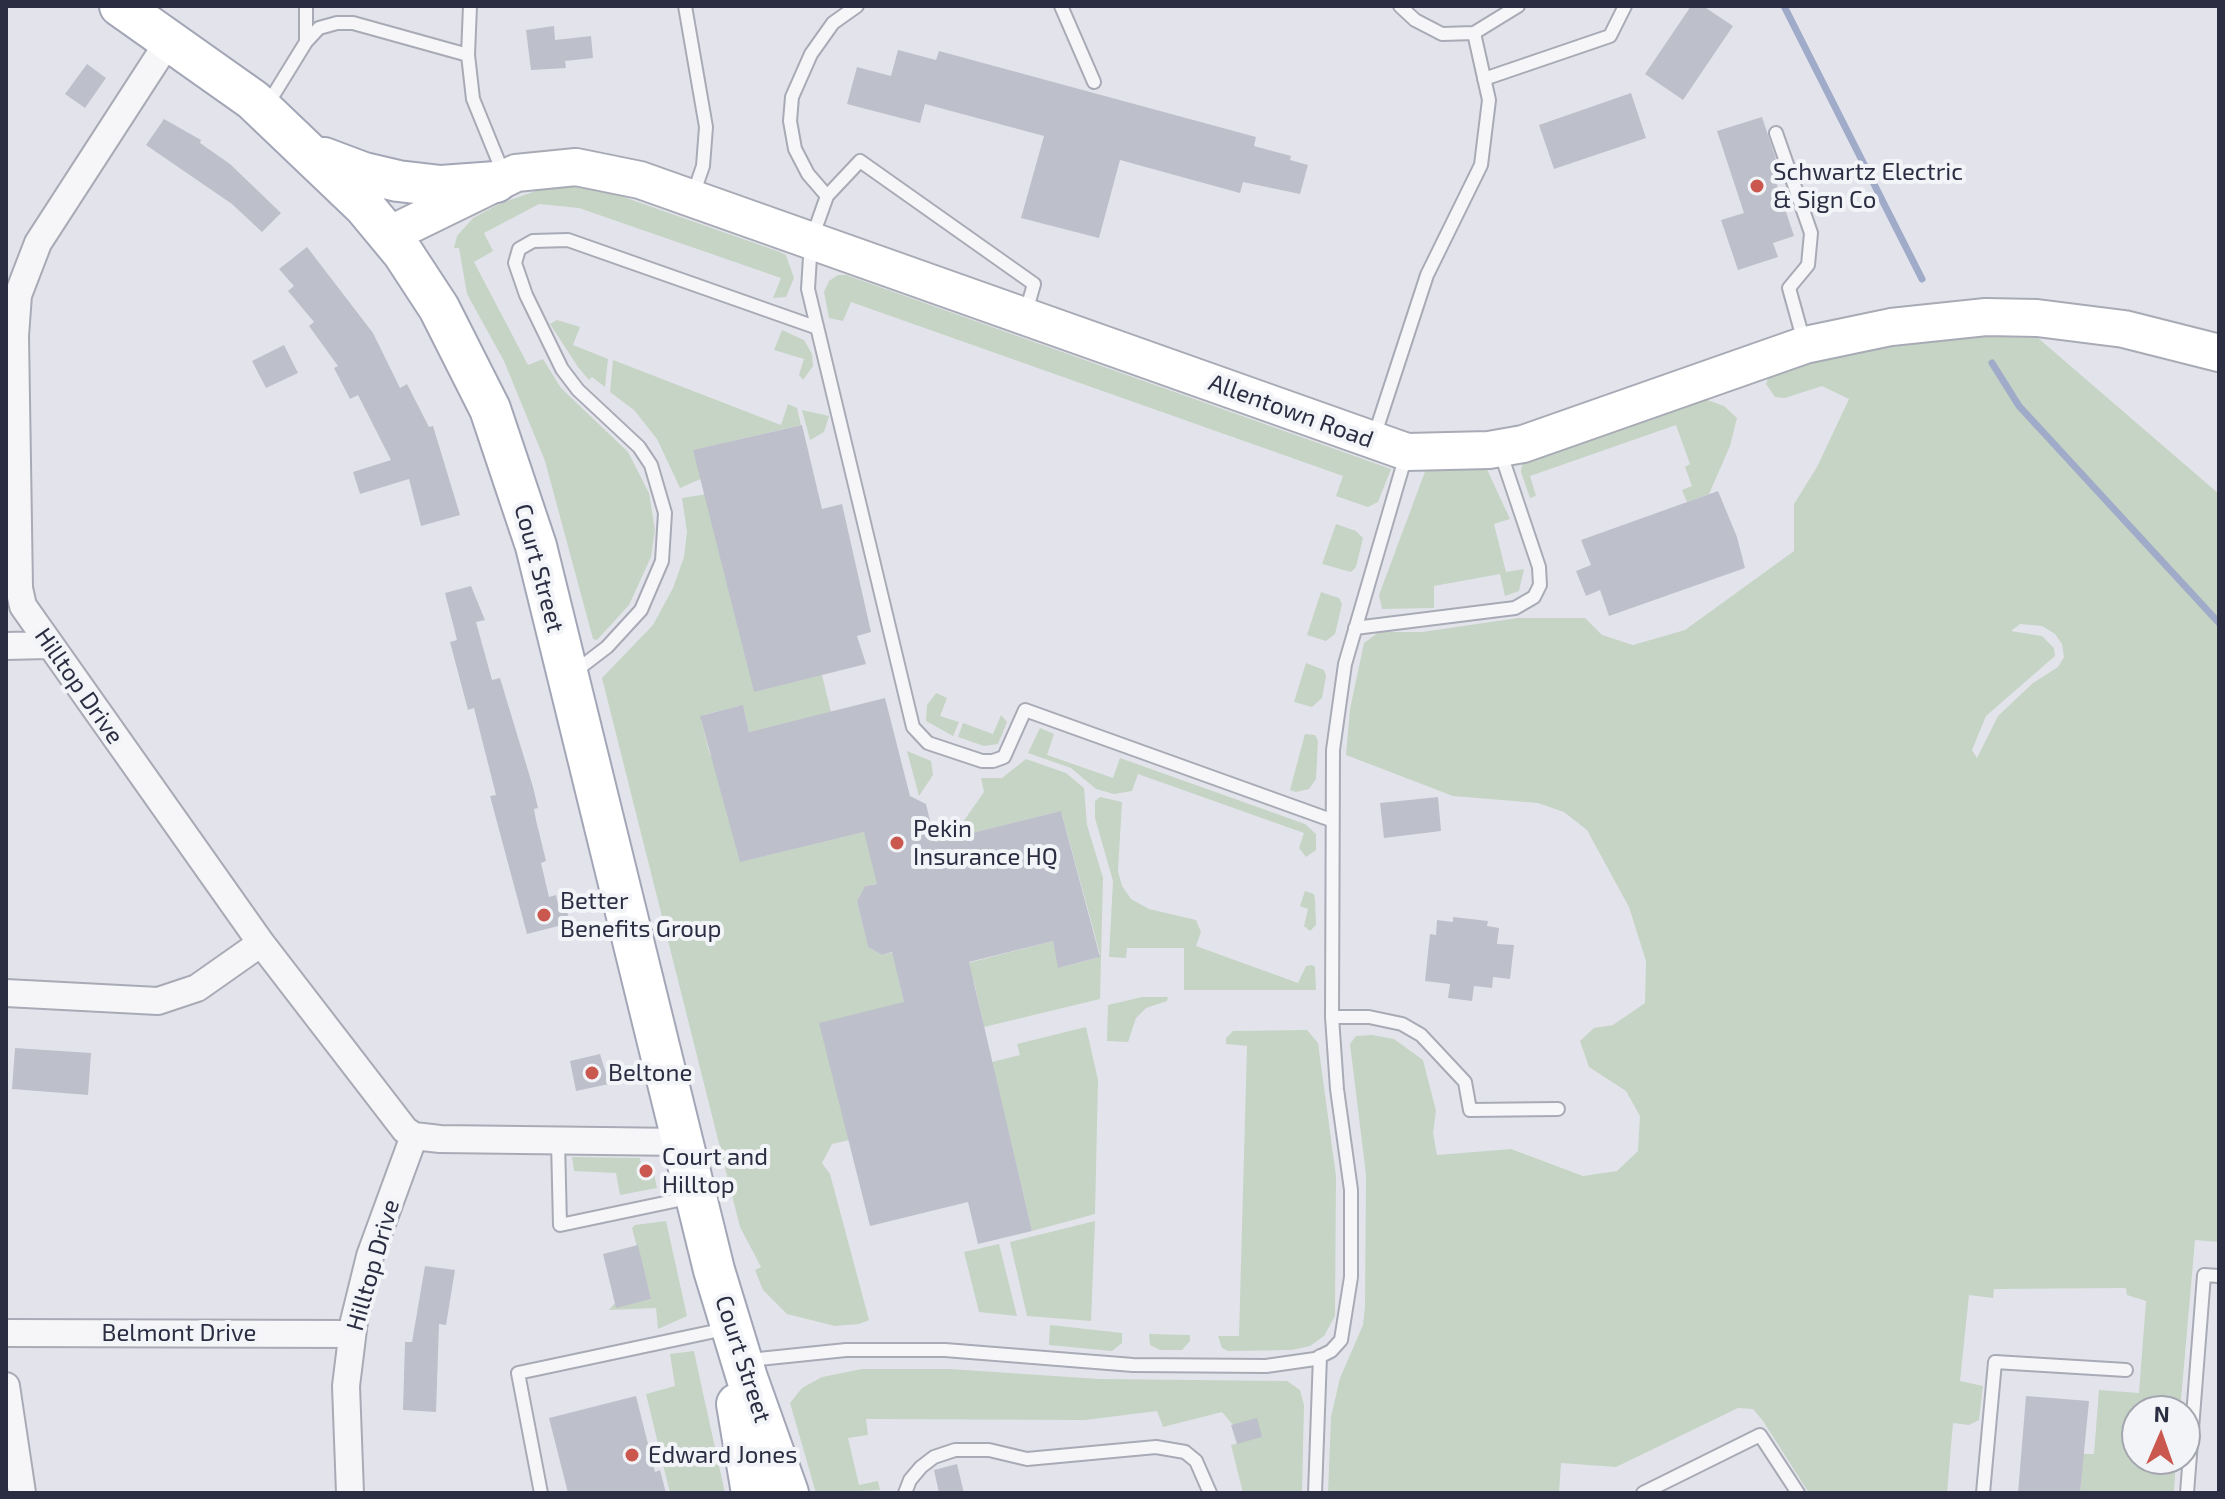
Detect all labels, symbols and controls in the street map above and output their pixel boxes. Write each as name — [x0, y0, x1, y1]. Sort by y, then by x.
place label: Schwartz Electric & Sign Co — [1773, 158, 1963, 214]
marker: Schwartz Electric & Sign Co — [1748, 177, 1766, 195]
street label: Allentown Road — [1205, 368, 1377, 454]
street label: Court Street — [508, 501, 570, 635]
street label: Hilltop Drive — [28, 622, 130, 750]
place label: Pekin Insurance HQ — [913, 815, 1058, 871]
marker: Pekin Insurance HQ — [888, 834, 906, 852]
place label: Better Benefits Group — [560, 887, 721, 943]
marker: Better Benefits Group — [535, 906, 553, 924]
place label: Beltone — [608, 1059, 692, 1087]
marker: Beltone — [583, 1064, 601, 1082]
place label: Court and Hilltop — [662, 1143, 768, 1199]
marker: Court and Hilltop — [637, 1162, 655, 1180]
street label: Hilltop Drive — [341, 1196, 405, 1334]
street label: Court Street — [709, 1292, 777, 1426]
street label: Belmont Drive — [102, 1319, 256, 1347]
north arrow — [2121, 1395, 2201, 1475]
text: N — [2153, 1400, 2170, 1426]
place label: Edward Jones — [648, 1441, 797, 1469]
marker: Edward Jones — [623, 1446, 641, 1464]

